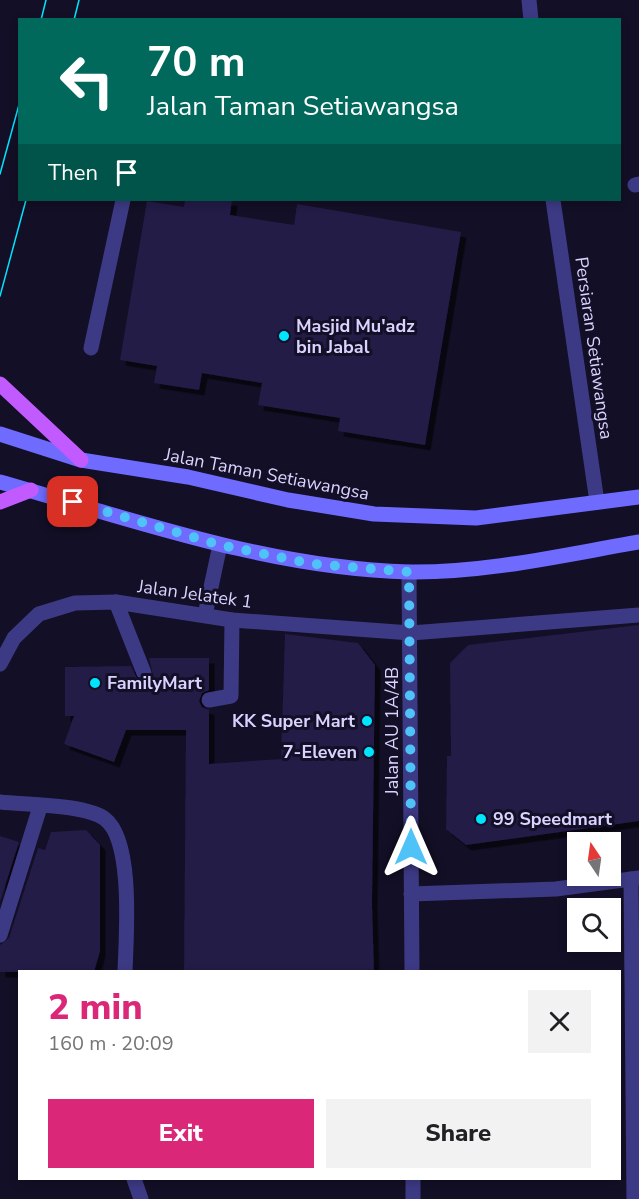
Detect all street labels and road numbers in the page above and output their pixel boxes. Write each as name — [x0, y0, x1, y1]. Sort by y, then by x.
street label: Persiaran Setiawangsa — [569, 255, 619, 441]
street label: Jalan Taman Setiawangsa — [162, 442, 371, 506]
street label: Jalan Jelatek 1 — [135, 574, 254, 614]
street label: Jalan AU 1A/4B — [380, 667, 404, 796]

